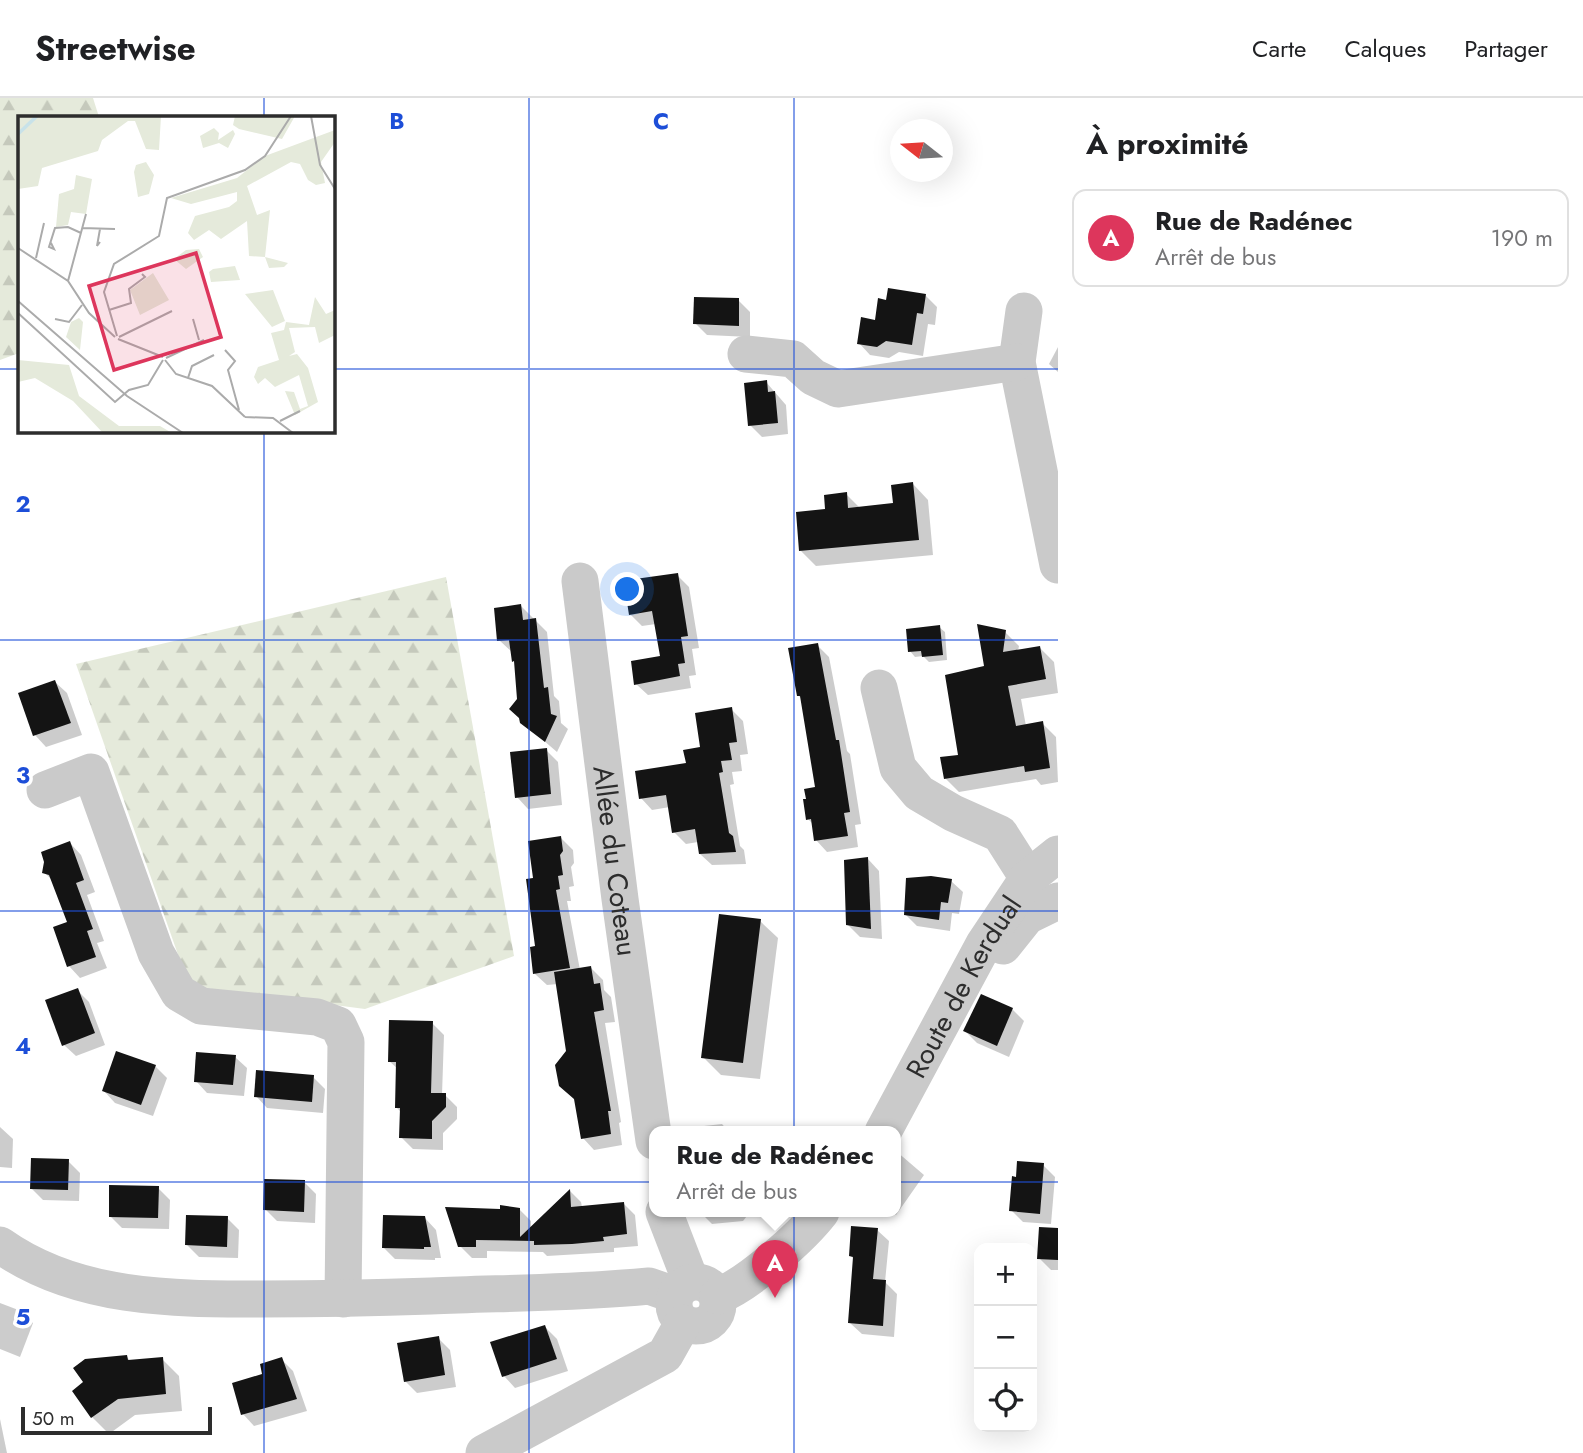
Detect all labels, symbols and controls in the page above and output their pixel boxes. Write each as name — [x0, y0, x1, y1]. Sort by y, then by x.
text: Streetwise — [35, 25, 196, 72]
text: Carte — [1252, 31, 1306, 66]
text: Calques — [1344, 31, 1426, 66]
text: Partager — [1464, 31, 1548, 66]
text: B — [389, 104, 405, 138]
text: C — [653, 104, 669, 138]
inset map — [18, 116, 334, 432]
north arrow — [890, 119, 953, 182]
text: À proximité — [1086, 122, 1249, 165]
text: Rue de Radénec — [1155, 202, 1353, 240]
text: A — [1103, 221, 1119, 255]
text: 190 m — [1491, 221, 1553, 255]
text: Arrêt de bus — [1155, 240, 1276, 274]
text: 2 — [15, 487, 31, 521]
your location — [610, 572, 644, 606]
text: 3 — [16, 758, 30, 792]
street label: Allée du Coteau — [583, 763, 648, 959]
street label: Route de Kerdual — [895, 887, 1031, 1085]
text: 4 — [15, 1029, 31, 1063]
popup — [649, 1126, 901, 1217]
text: Rue de Radénec — [676, 1136, 874, 1174]
text: Arrêt de bus — [676, 1174, 797, 1208]
pin: A — [752, 1240, 798, 1298]
map controls — [974, 1243, 1037, 1432]
button: + — [974, 1243, 1037, 1306]
text: 5 — [16, 1300, 30, 1334]
button: − — [974, 1306, 1037, 1369]
button: locate — [974, 1369, 1037, 1432]
scale bar — [21, 1404, 212, 1436]
text: 50 m — [32, 1405, 75, 1432]

